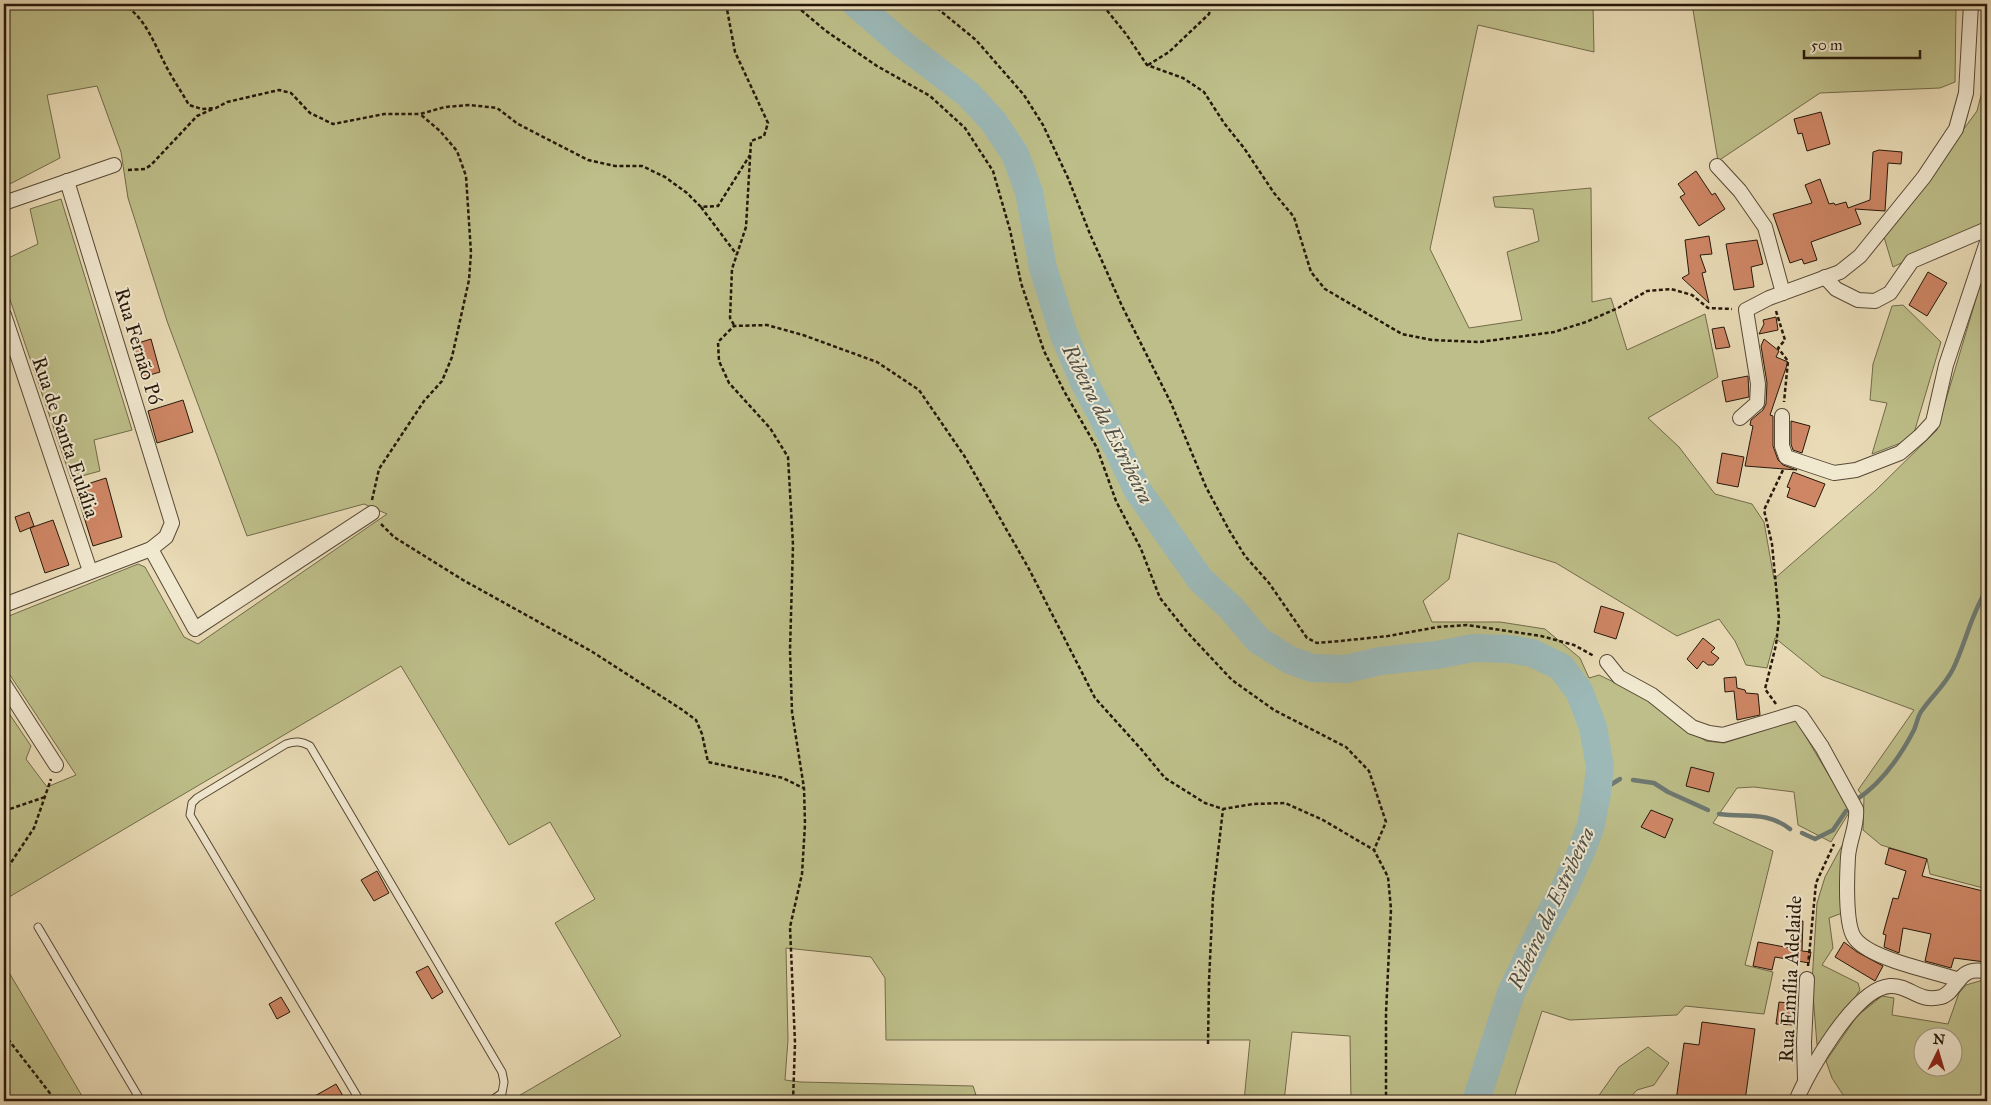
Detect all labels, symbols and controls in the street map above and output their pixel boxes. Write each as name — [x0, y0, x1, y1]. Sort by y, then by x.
scale bar — [1804, 28, 1920, 60]
text: 50 m — [1811, 36, 1843, 54]
street label: Rua Fernão Pó — [110, 285, 168, 407]
water label: Ribeira da Estribeira — [1056, 339, 1159, 508]
street label: Rua de Santa Eulália — [27, 353, 105, 521]
water label: Ribeira da Estribeira — [1502, 823, 1600, 994]
street label: Rua Emília Adelaide — [1774, 895, 1806, 1063]
north arrow — [1914, 1028, 1964, 1078]
text: N — [1932, 1031, 1946, 1049]

